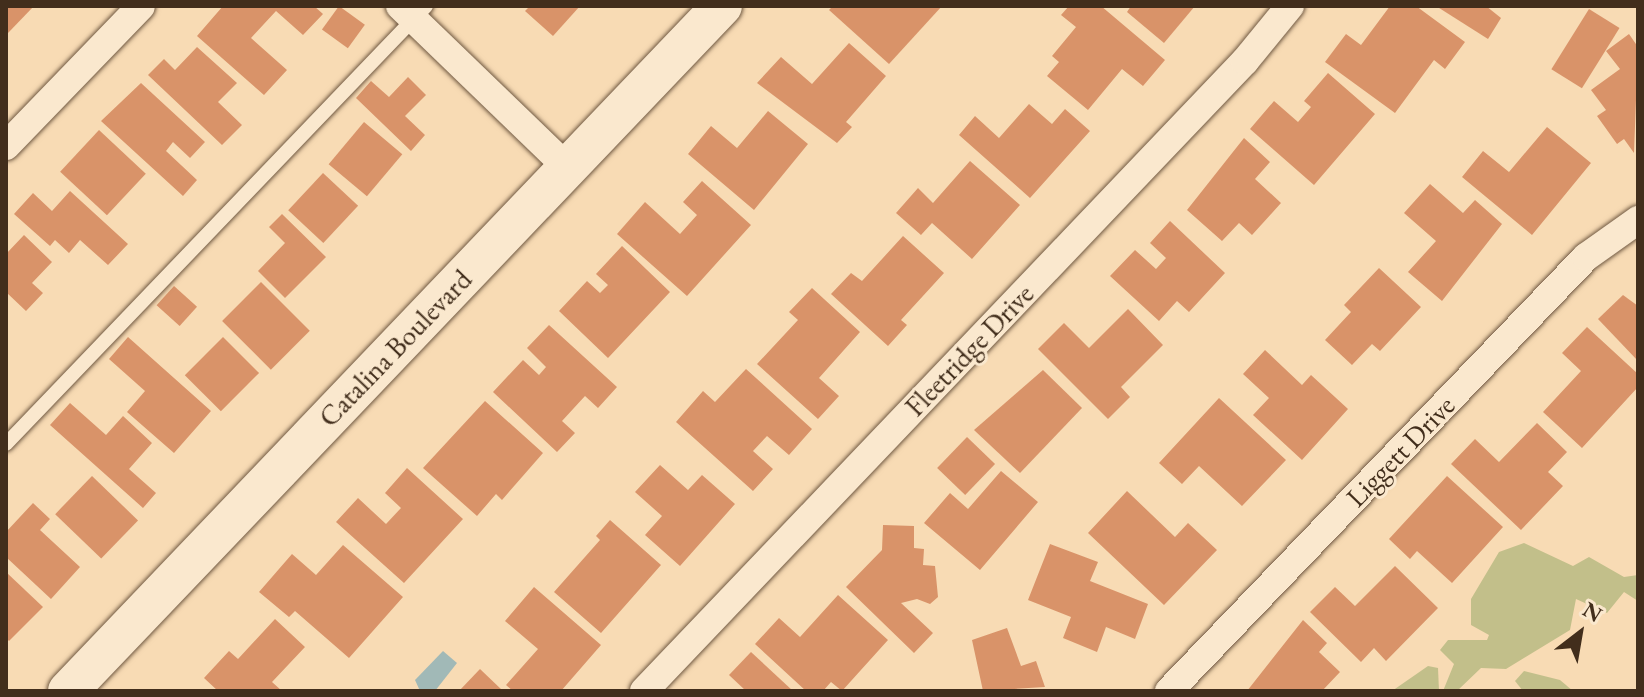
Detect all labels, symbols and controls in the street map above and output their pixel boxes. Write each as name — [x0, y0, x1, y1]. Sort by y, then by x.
street label: Catalina Boulevard — [312, 262, 478, 434]
street label: Fleetridge Drive — [898, 277, 1040, 423]
street label: Liggett Drive — [1339, 388, 1461, 514]
north arrow — [1540, 593, 1620, 673]
text: N — [1578, 595, 1608, 629]

